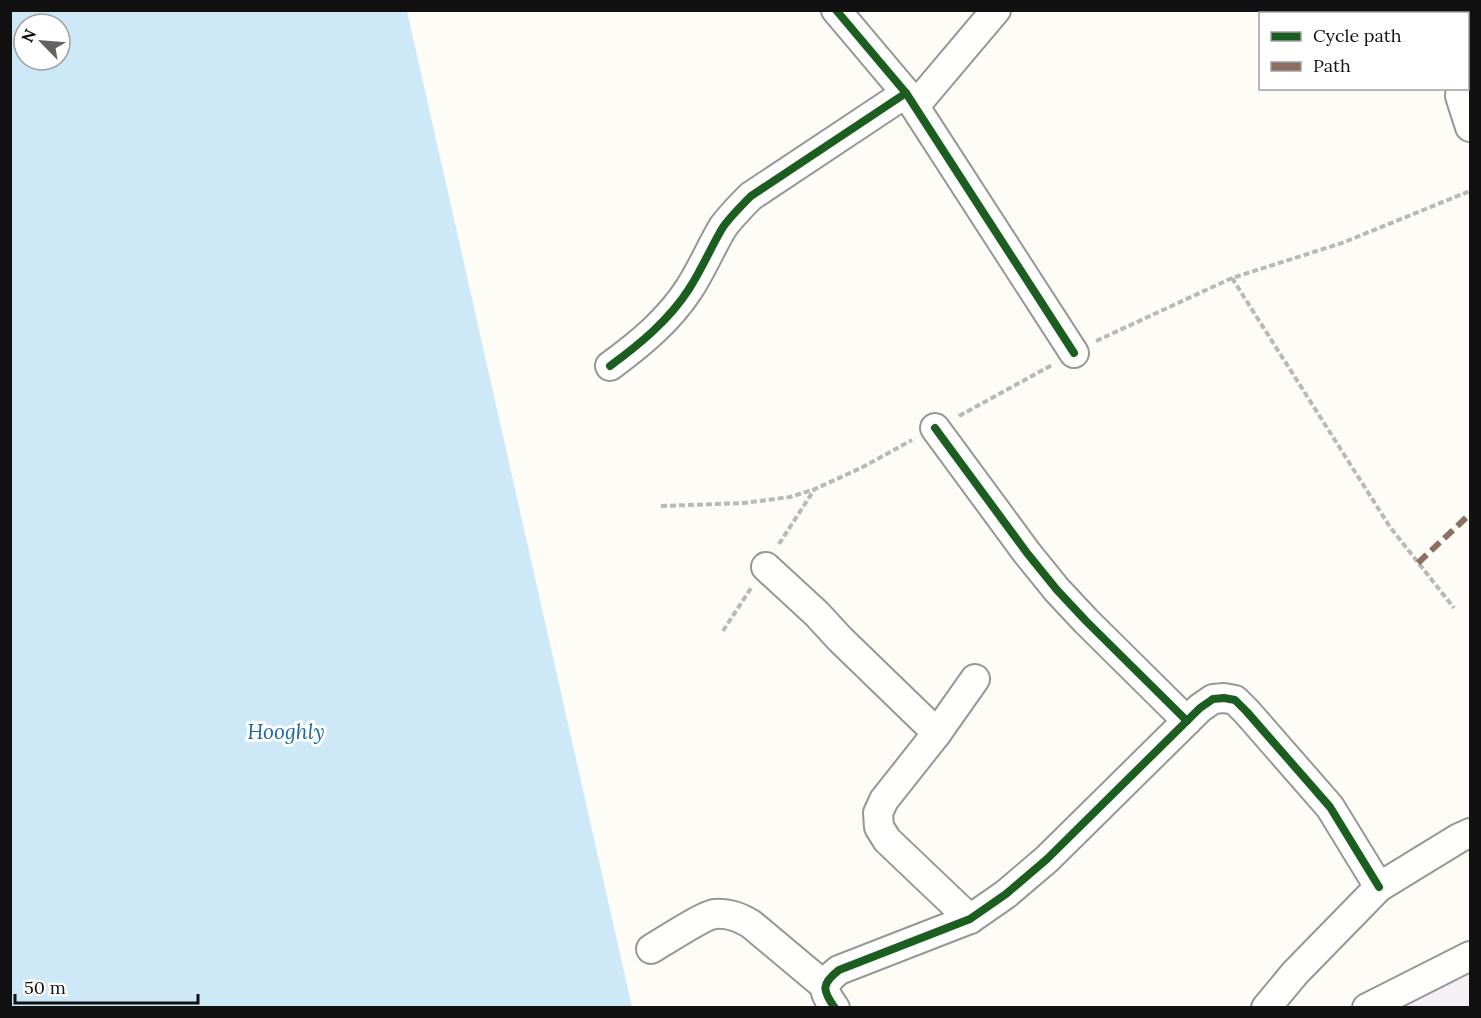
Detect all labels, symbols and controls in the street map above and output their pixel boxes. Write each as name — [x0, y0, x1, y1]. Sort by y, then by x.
north arrow — [12, 12, 72, 72]
legend — [1259, 12, 1469, 90]
text: Cycle path — [1313, 24, 1402, 47]
text: N — [17, 26, 40, 45]
text: Path — [1313, 54, 1351, 77]
water label: Hooghly — [247, 718, 325, 745]
scale bar — [15, 967, 198, 1005]
text: 50 m — [24, 976, 66, 999]

